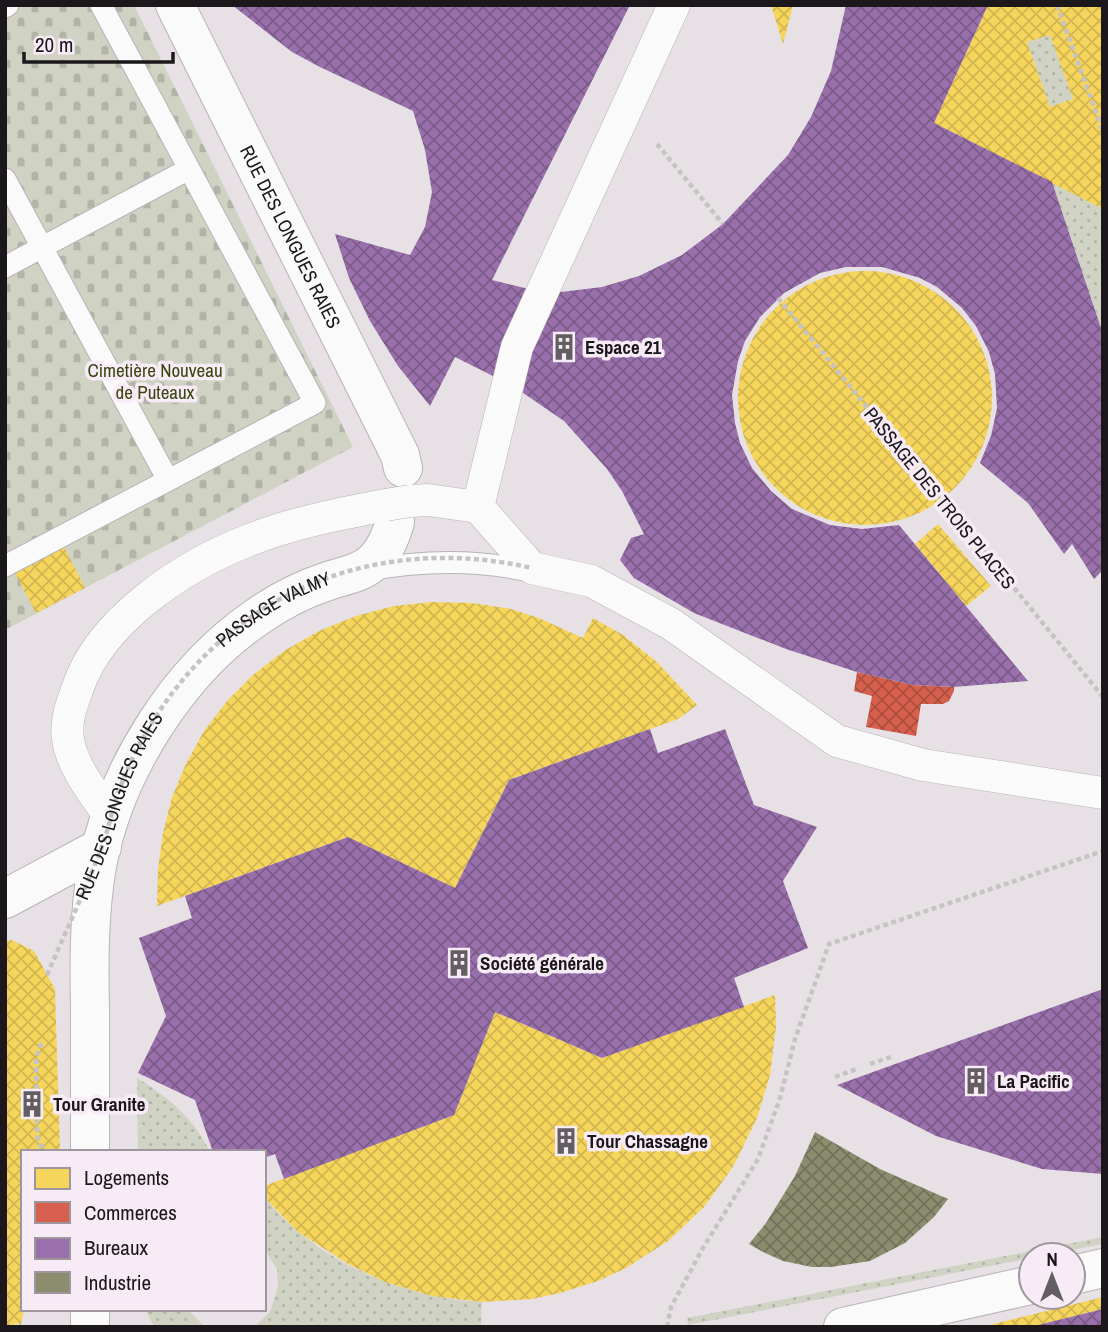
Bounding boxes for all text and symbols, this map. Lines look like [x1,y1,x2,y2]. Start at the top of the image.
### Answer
scale bar [24,21,173,65]
text: 20 m [35,30,73,59]
street label: RUE DES LONGUES RAIES [234,141,347,332]
building icon: Espace 21 [549,332,579,362]
place label: Espace 21 [585,334,662,360]
park label: Cimetière Nouveau de Puteaux [87,357,223,405]
street label: PASSAGE DES TROIS PLACES [858,402,1022,594]
street label: PASSAGE VALMY [210,565,334,652]
street label: RUE DES LONGUES RAIES [69,707,169,904]
building icon: Société générale [444,948,474,978]
place label: Société générale [480,950,604,976]
building icon: La Pacific [961,1066,991,1096]
place label: La Pacific [997,1068,1070,1094]
building icon: Tour Granite [17,1089,47,1119]
place label: Tour Granite [53,1091,146,1117]
building icon: Tour Chassagne [551,1126,581,1156]
place label: Tour Chassagne [587,1128,708,1154]
legend [21,1150,266,1311]
text: Logements [84,1163,169,1192]
text: Commerces [84,1198,177,1227]
text: Bureaux [84,1233,149,1262]
north arrow [1017,1241,1087,1311]
text: N [1046,1246,1058,1272]
text: Industrie [84,1268,151,1297]

